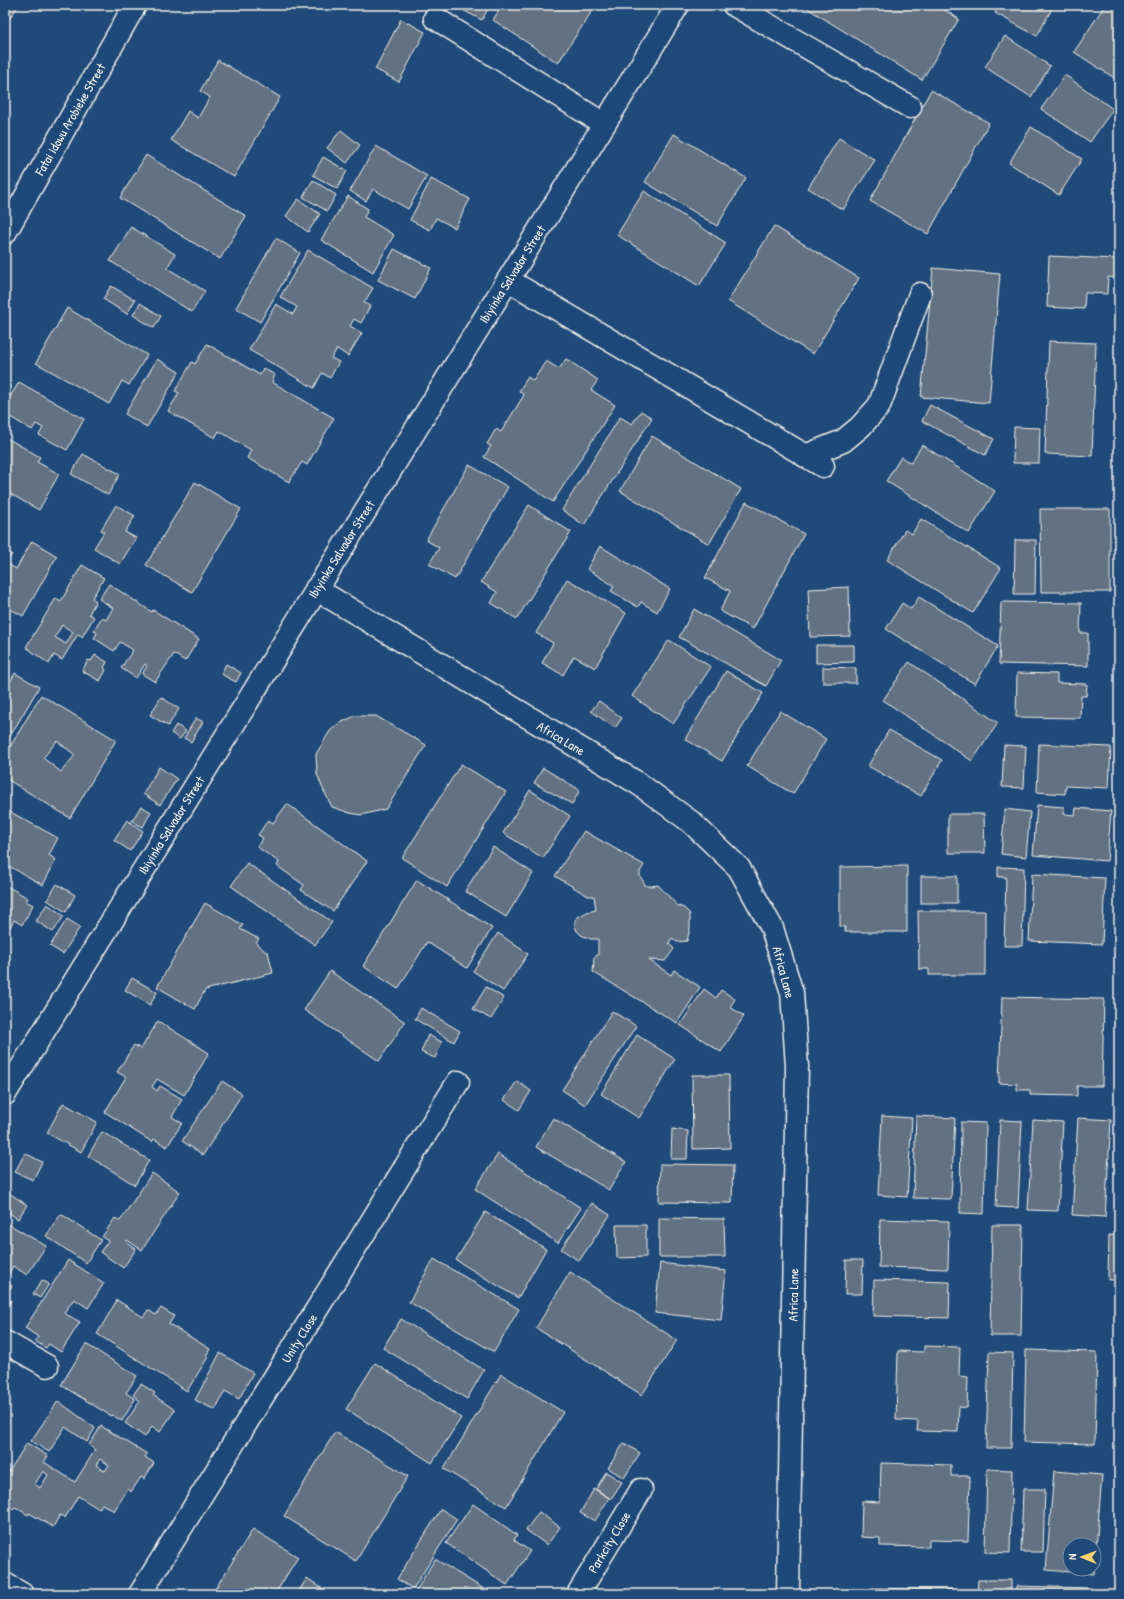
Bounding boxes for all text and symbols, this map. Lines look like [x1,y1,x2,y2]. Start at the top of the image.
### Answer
street label: Fatai Idowu Arobieke Street [30,59,110,179]
street label: Ibiyinka Salvador Street [475,221,550,326]
street label: Ibiyinka Salvador Street [304,496,379,601]
street label: Africa Lane [534,717,588,759]
street label: Ibiyinka Salvador Street [134,772,209,877]
street label: Africa Lane [768,944,800,1000]
street label: Africa Lane [784,1268,802,1322]
street label: Unity Close [277,1310,321,1366]
street label: Parkcity Close [584,1508,634,1576]
north arrow [1062,1537,1102,1577]
text: N [1065,1554,1079,1560]

